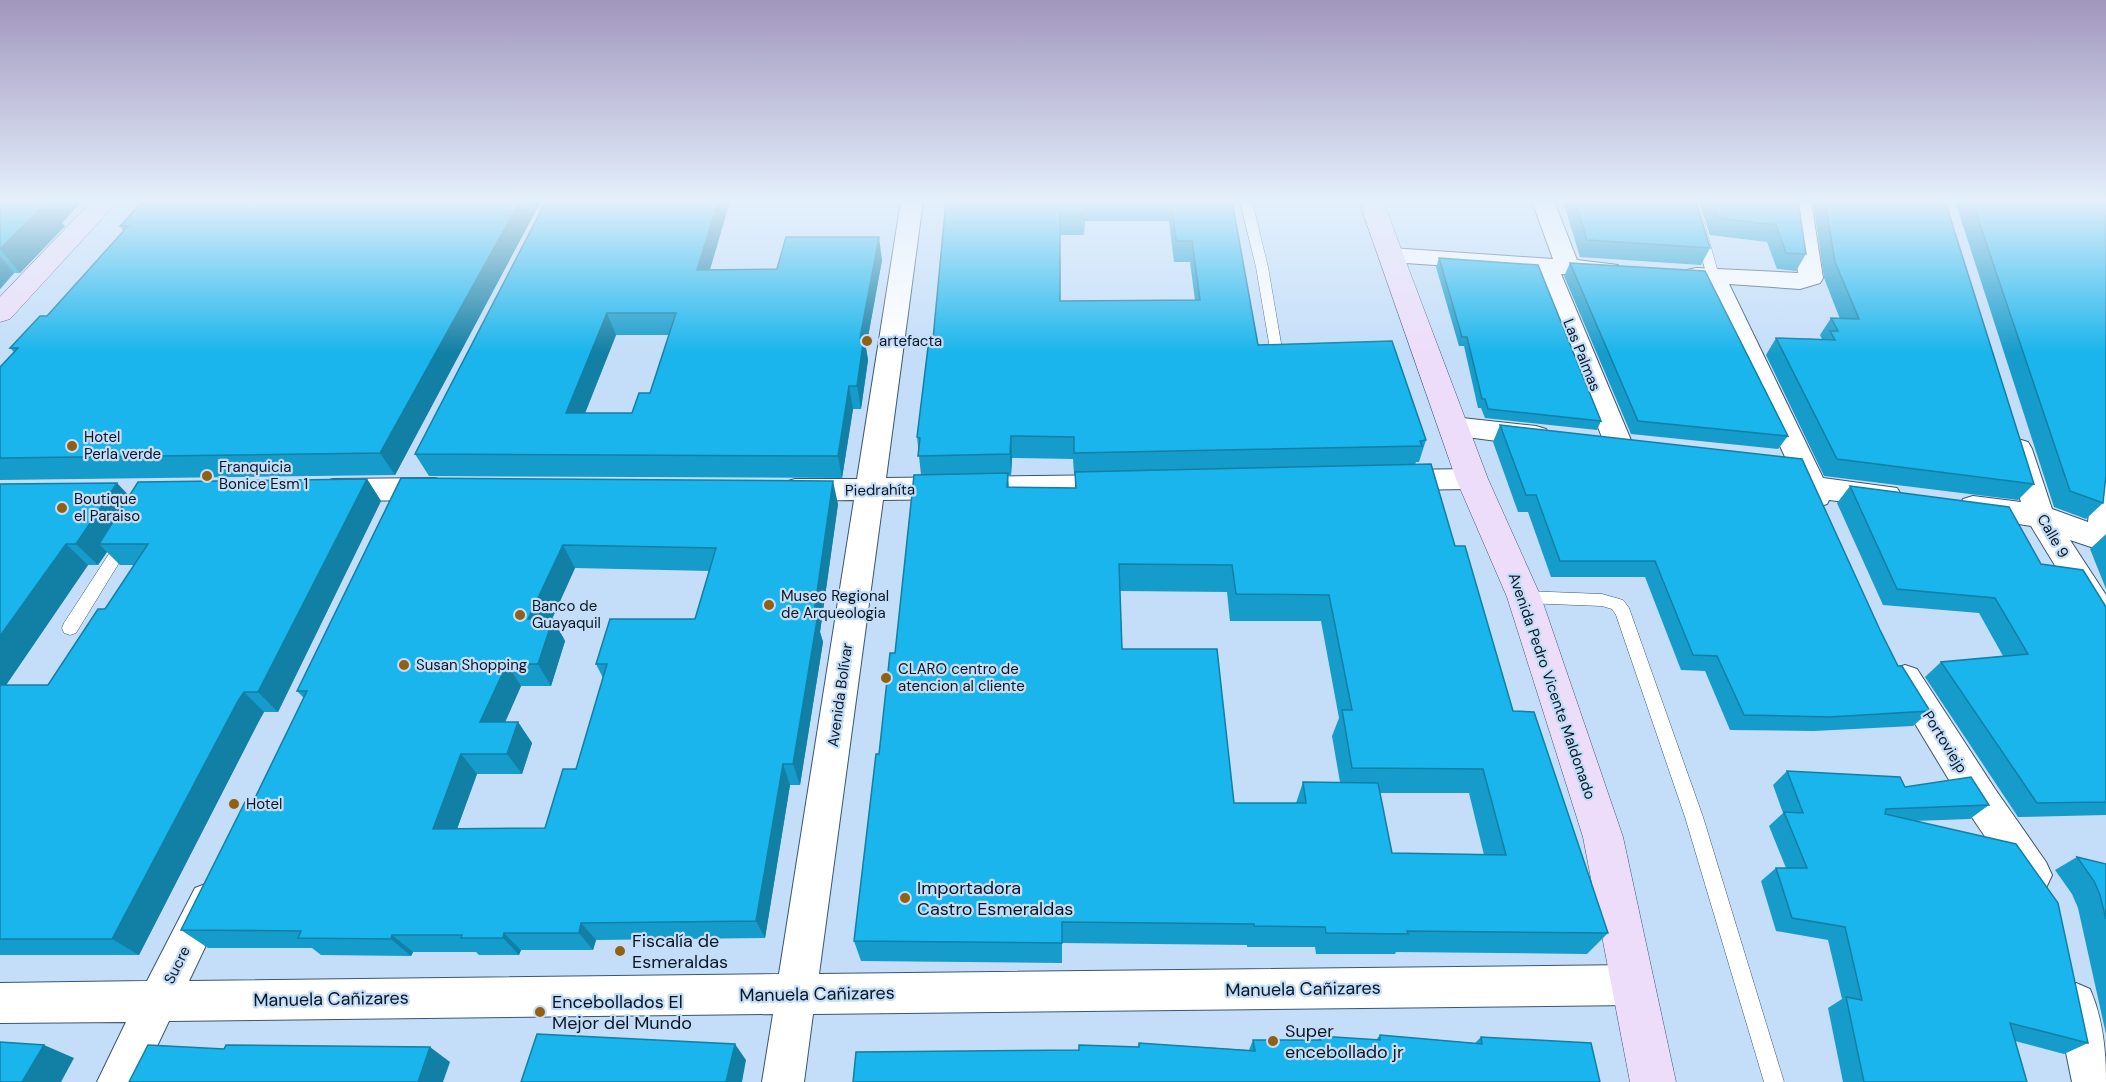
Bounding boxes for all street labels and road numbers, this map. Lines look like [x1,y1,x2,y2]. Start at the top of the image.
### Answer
street label: Las Palmas [1558,316,1606,394]
street label: Piedrahíta [845,479,915,501]
street label: Calle 9 [2032,510,2074,562]
street label: Avenida Pedro Vicente Maldonado [1504,570,1600,802]
street label: Avenida Bolívar [823,641,857,748]
street label: Portoviejp [1918,707,1972,777]
street label: Sucre [159,943,195,987]
street label: Manuela Cañizares [1225,976,1381,1002]
street label: Manuela Cañizares [739,981,895,1007]
street label: Manuela Cañizares [253,986,409,1012]

